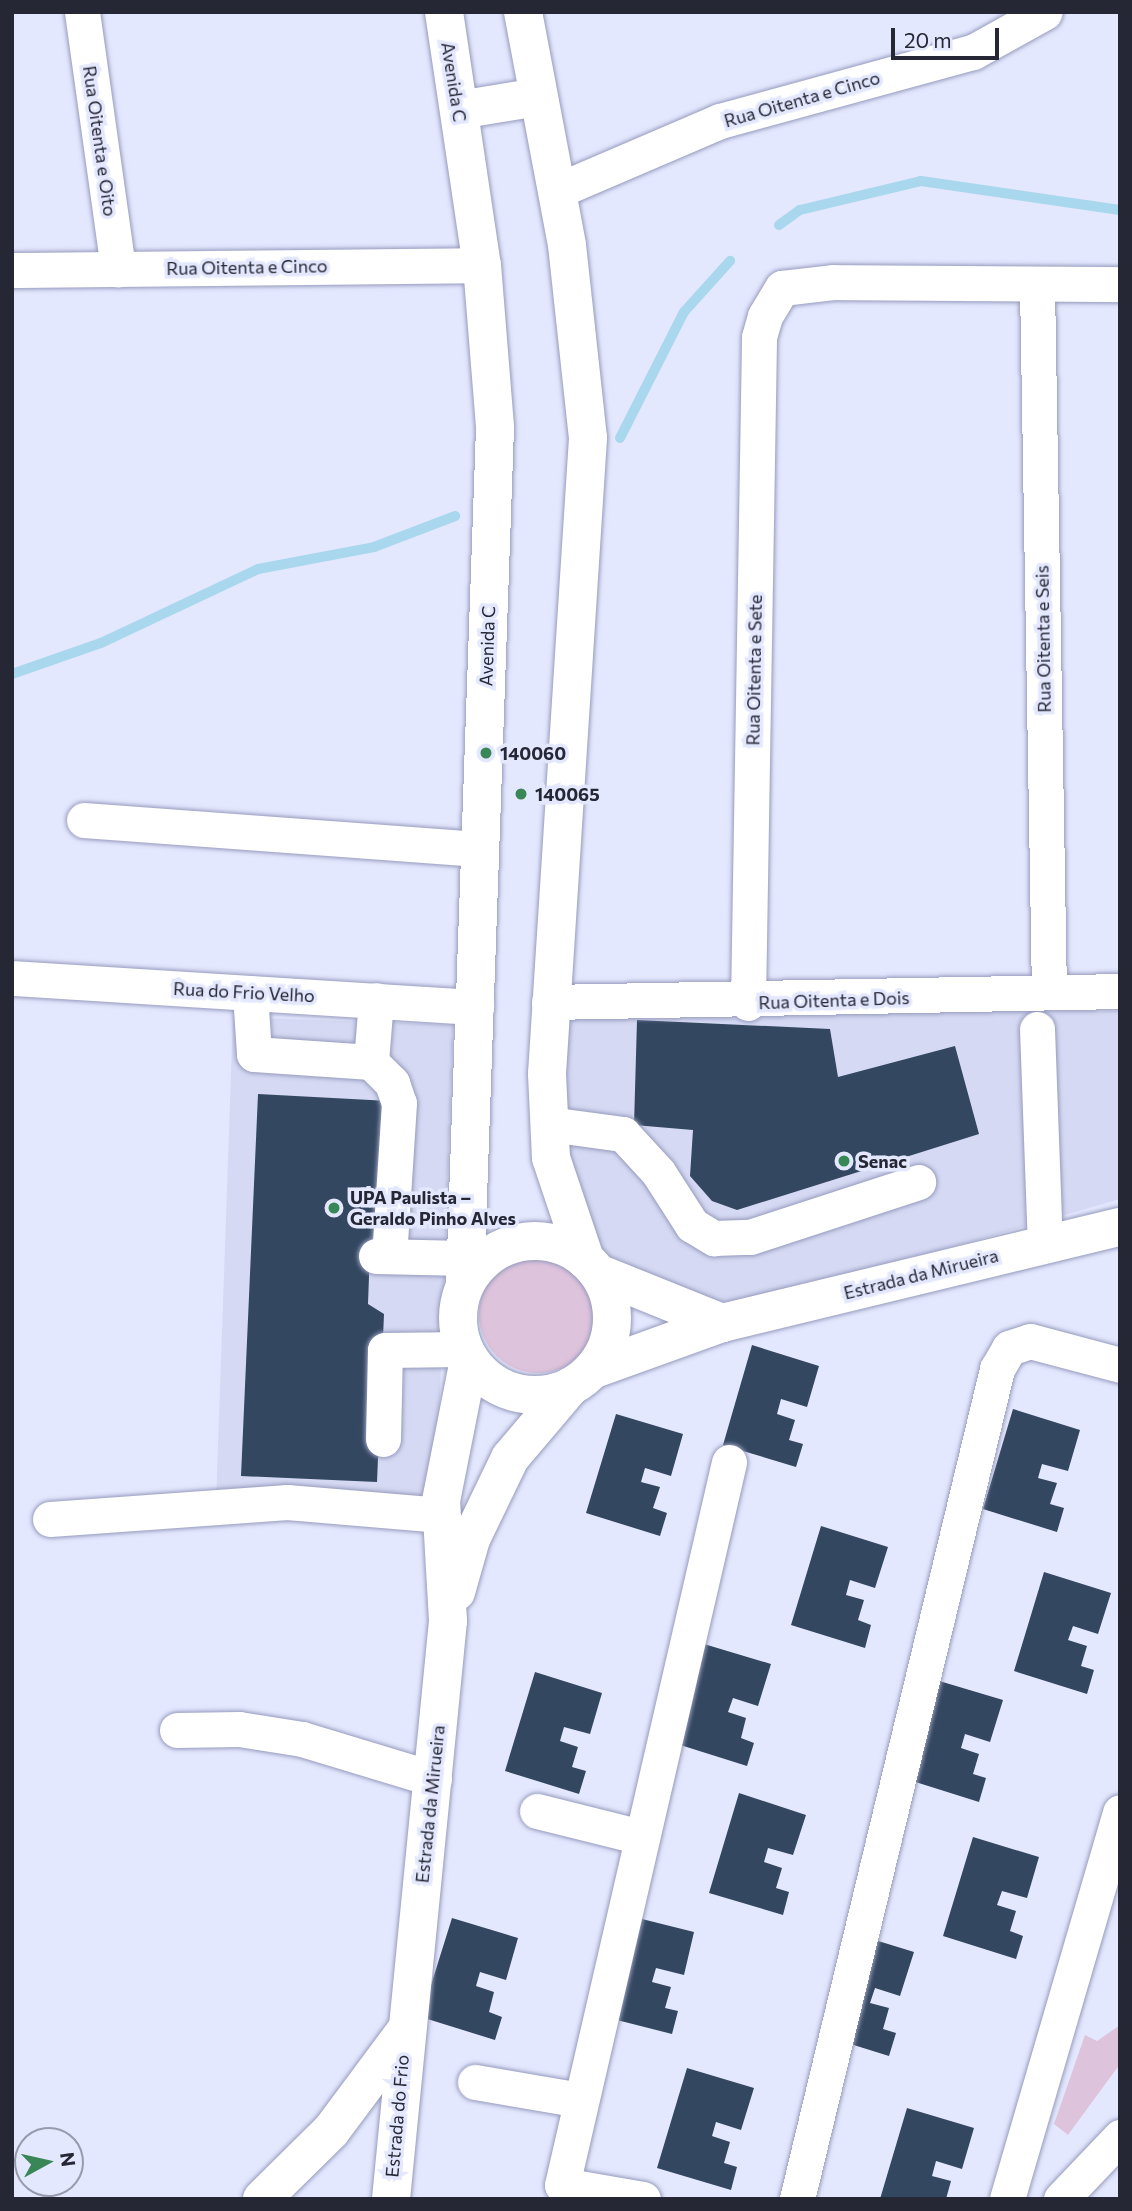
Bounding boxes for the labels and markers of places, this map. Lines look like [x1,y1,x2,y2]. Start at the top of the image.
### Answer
place label: 140060 [500,742,566,764]
marker: 140060 [478,745,494,761]
place label: 140065 [535,783,600,805]
marker: 140065 [513,786,529,802]
place label: Senac [858,1150,907,1172]
marker: Senac [836,1153,852,1169]
place label: UPA Paulista – Geraldo Pinho Alves [350,1187,516,1230]
marker: UPA Paulista – Geraldo Pinho Alves [324,1198,344,1218]

